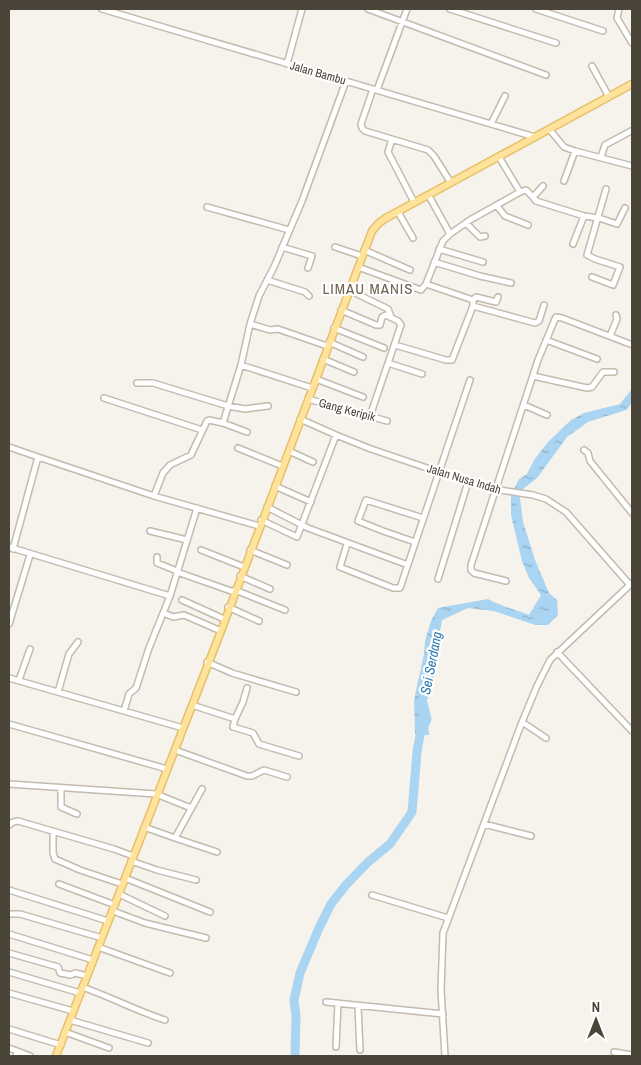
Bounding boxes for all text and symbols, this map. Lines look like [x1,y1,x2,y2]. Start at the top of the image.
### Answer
street label: Jalan Bambu [288,57,348,89]
district label: LIMAU MANIS [323,278,413,299]
street label: Gang Keripik [317,395,377,425]
street label: Jalan Nusa Indah [425,460,503,498]
water label: Sei Serdang [416,629,446,696]
north arrow [571,995,621,1045]
text: N [592,998,600,1016]

